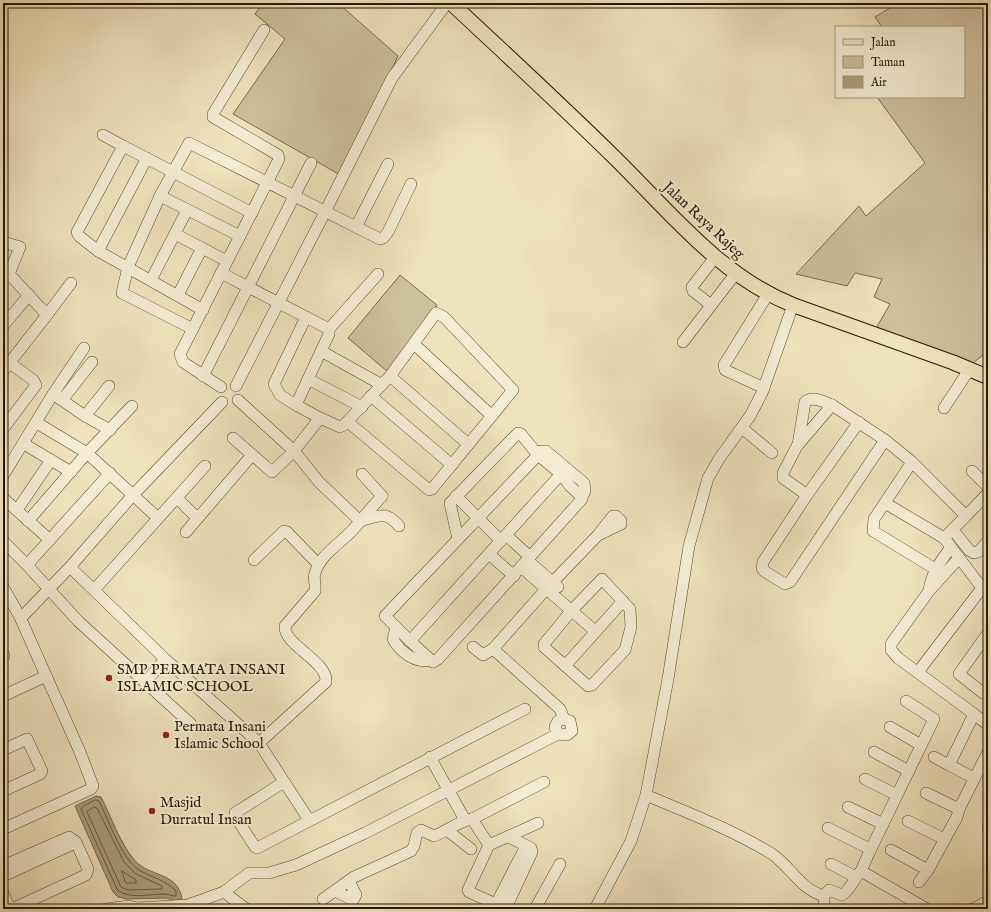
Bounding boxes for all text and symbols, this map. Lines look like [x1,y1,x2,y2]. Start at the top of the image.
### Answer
legend [835,26,965,98]
text: Jalan [869,35,896,51]
text: Taman [871,55,905,70]
text: Air [870,75,887,90]
street label: Jalan Raya Rajeg [657,176,749,264]
place label: SMP PERMATA INSANI ISLAMIC SCHOOL [117,660,286,696]
marker: SMP PERMATA INSANI ISLAMIC SCHOOL [104,673,114,683]
place label: Permata Insani Islamic School [174,717,266,753]
marker: Permata Insani Islamic School [161,730,171,740]
place label: Masjid Durratul Insan [160,793,252,829]
marker: Masjid Durratul Insan [147,806,157,816]

